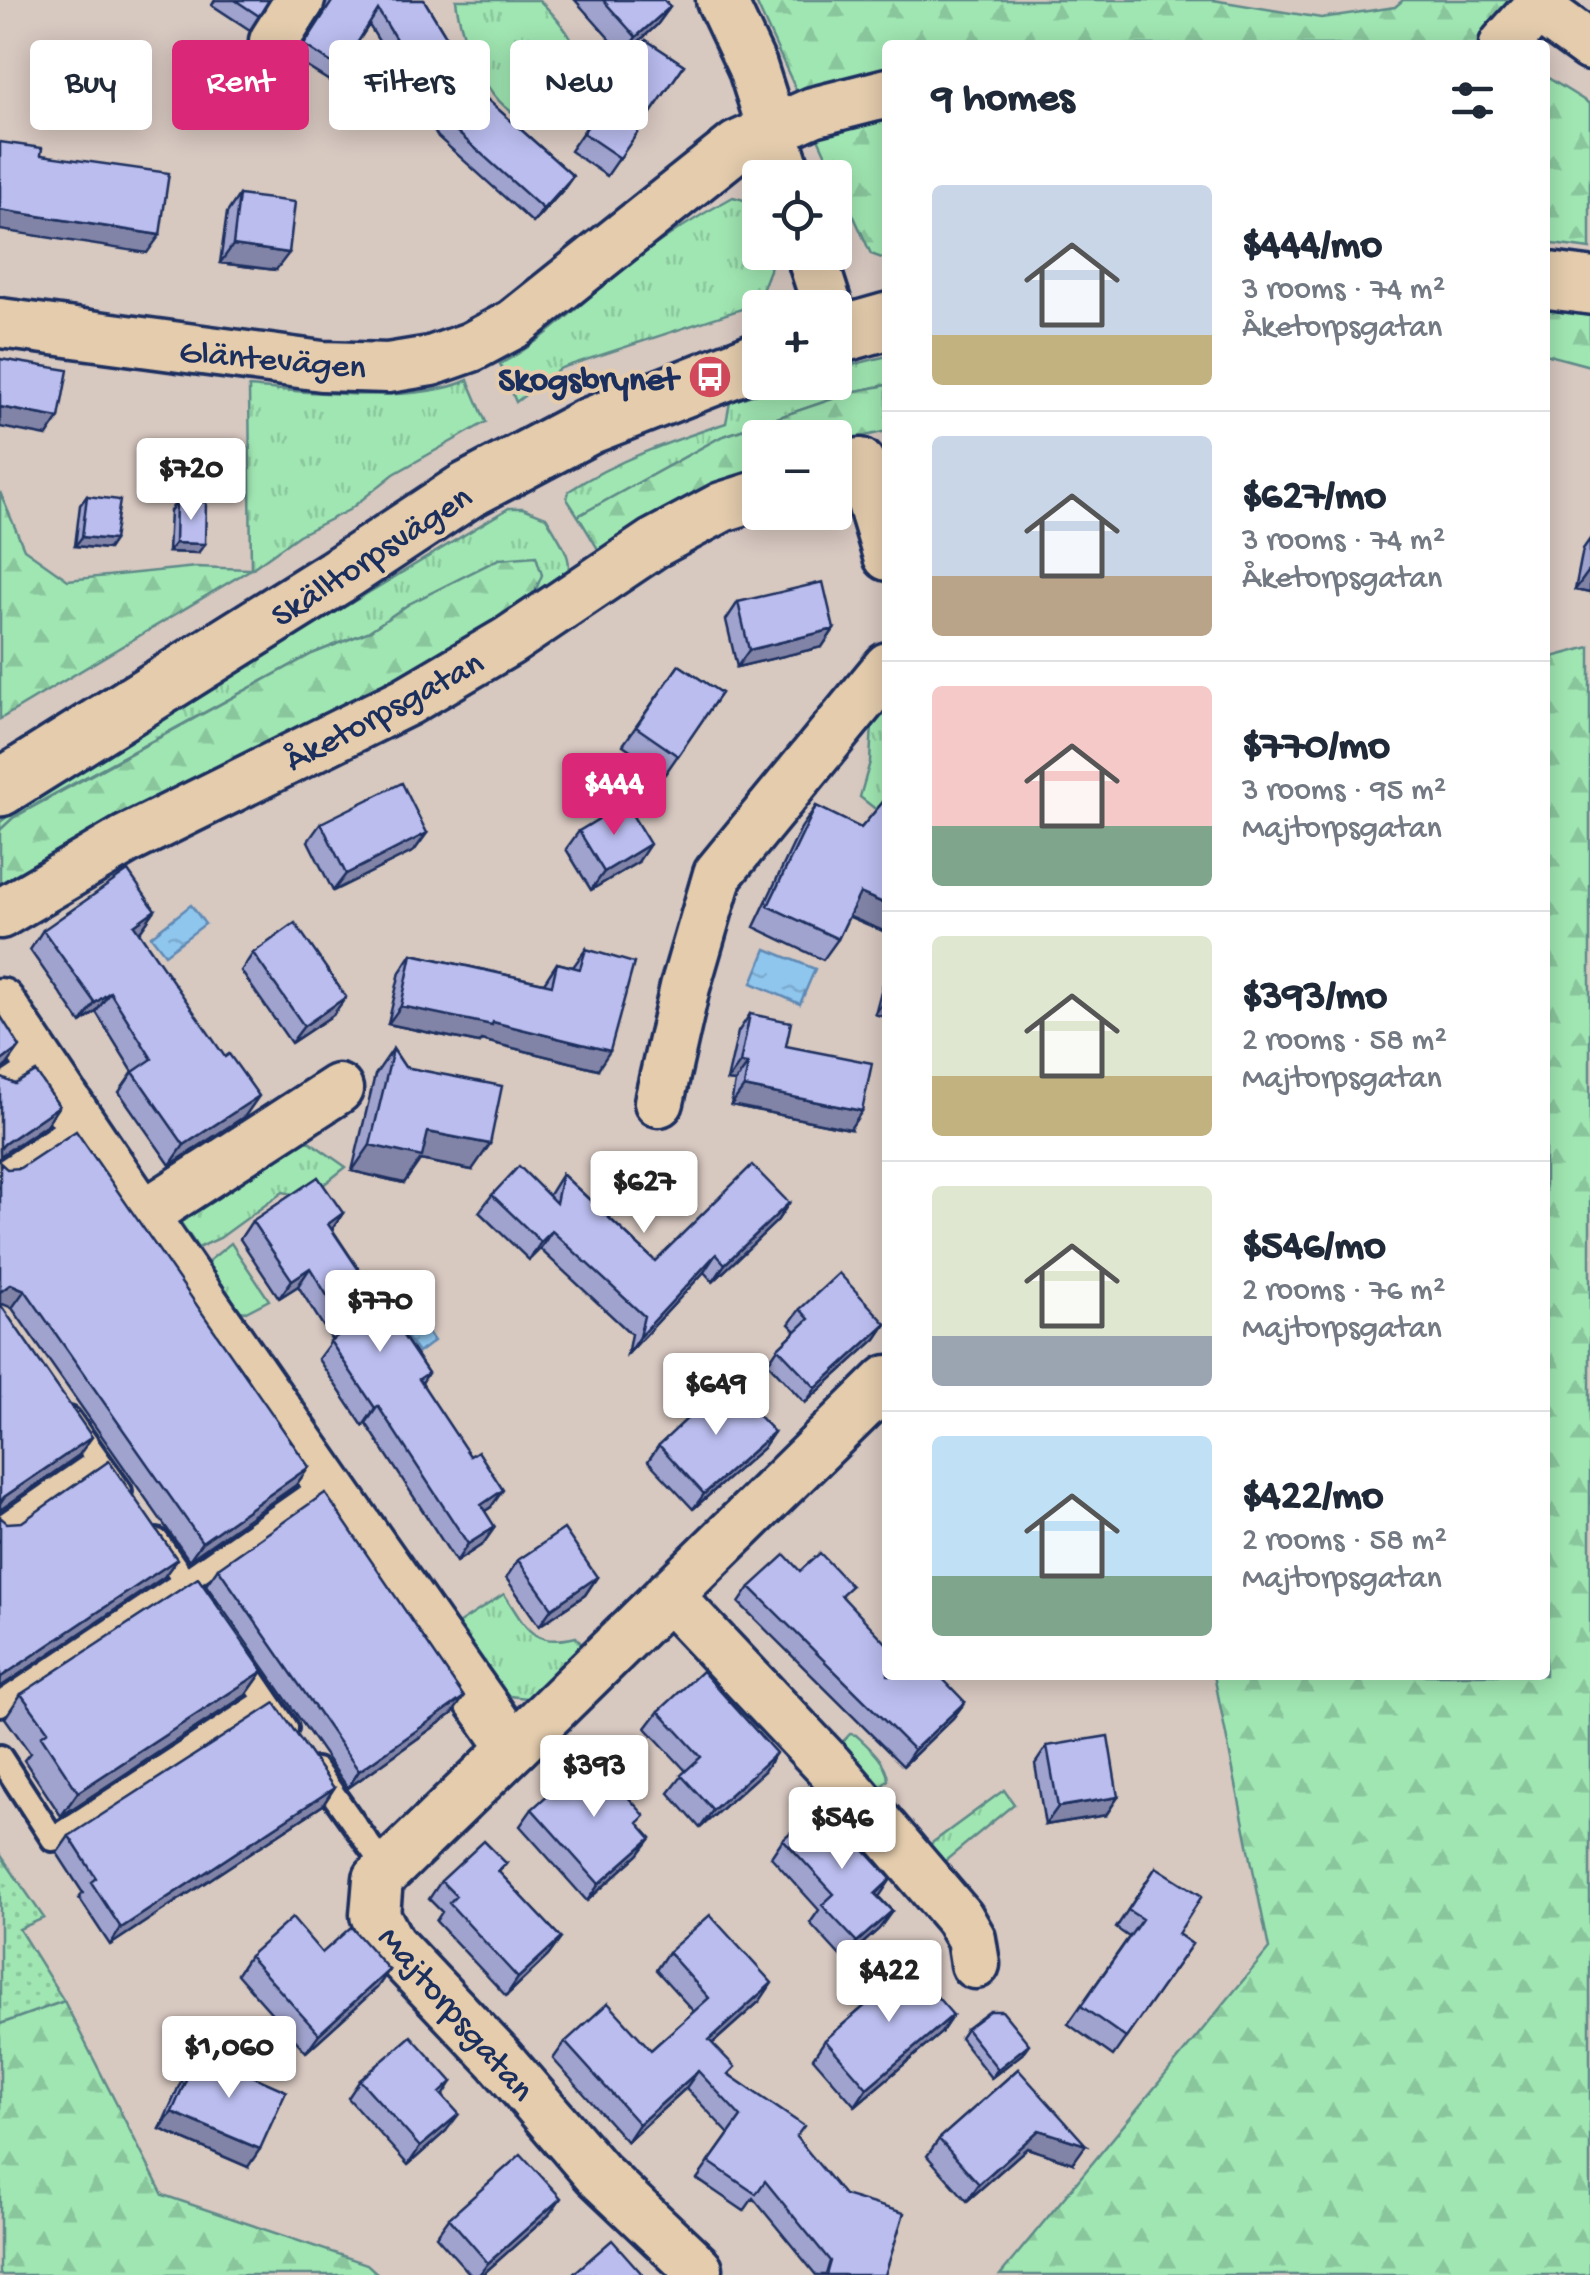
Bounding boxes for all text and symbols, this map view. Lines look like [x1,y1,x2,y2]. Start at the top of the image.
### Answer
chip: Buy [30,40,152,130]
chip: Rent [172,40,309,130]
chip: Filters [329,40,490,130]
chip: New [510,40,648,130]
icon: filters [1445,73,1500,128]
text: 9 homes [932,76,1074,125]
map controls [742,160,852,530]
button: locate [742,160,852,270]
text: $444/mo [1242,223,1382,272]
icon: home [1012,225,1132,345]
text: 3 rooms · 74 m² [1242,272,1445,310]
button: + [742,290,852,400]
text: Åketorpsgatan [1242,310,1442,348]
street label: Gläntevägen [177,334,368,391]
bus stop icon: Skogsbrynet [687,354,733,400]
place label: Skogsbrynet [498,362,682,403]
button: − [742,420,852,530]
pin: $720 [132,438,250,523]
text: $720 [159,451,223,489]
text: $627/mo [1242,474,1386,523]
icon: home [1012,476,1132,596]
street label: Skälltorpsvägen [265,478,481,639]
text: 3 rooms · 74 m² [1242,523,1445,561]
text: Åketorpsgatan [1242,561,1442,599]
street label: Åketorpsgatan [279,644,492,783]
text: $770/mo [1242,724,1390,773]
icon: home [1012,726,1132,846]
pin: $444 [555,753,673,838]
text: $444 [584,766,644,804]
text: 3 rooms · 95 m² [1242,773,1446,811]
text: Majtorpsgatan [1242,811,1442,849]
text: $393/mo [1242,974,1387,1023]
icon: home [1012,976,1132,1096]
text: 2 rooms · 58 m² [1242,1023,1447,1061]
text: Majtorpsgatan [1242,1061,1442,1099]
pin: $627 [585,1151,703,1236]
text: $627 [613,1164,675,1202]
text: $546/mo [1242,1224,1386,1273]
icon: home [1012,1226,1132,1346]
pin: $770 [321,1270,439,1355]
text: 2 rooms · 76 m² [1242,1273,1445,1311]
text: $770 [347,1283,413,1321]
text: Majtorpsgatan [1242,1311,1442,1349]
pin: $649 [657,1353,775,1438]
text: $649 [685,1366,747,1404]
text: $422/mo [1242,1474,1384,1523]
icon: home [1012,1476,1132,1596]
text: 2 rooms · 58 m² [1242,1523,1447,1561]
text: Majtorpsgatan [1242,1561,1442,1599]
pin: $393 [535,1735,653,1820]
text: $393 [562,1748,626,1786]
pin: $546 [783,1787,901,1872]
text: $546 [811,1800,873,1838]
street label: Majtorpsgatan [367,1920,541,2112]
pin: $422 [830,1940,948,2025]
text: $422 [859,1953,919,1991]
pin: $1,060 [148,2016,310,2101]
text: $1,060 [184,2029,274,2067]

